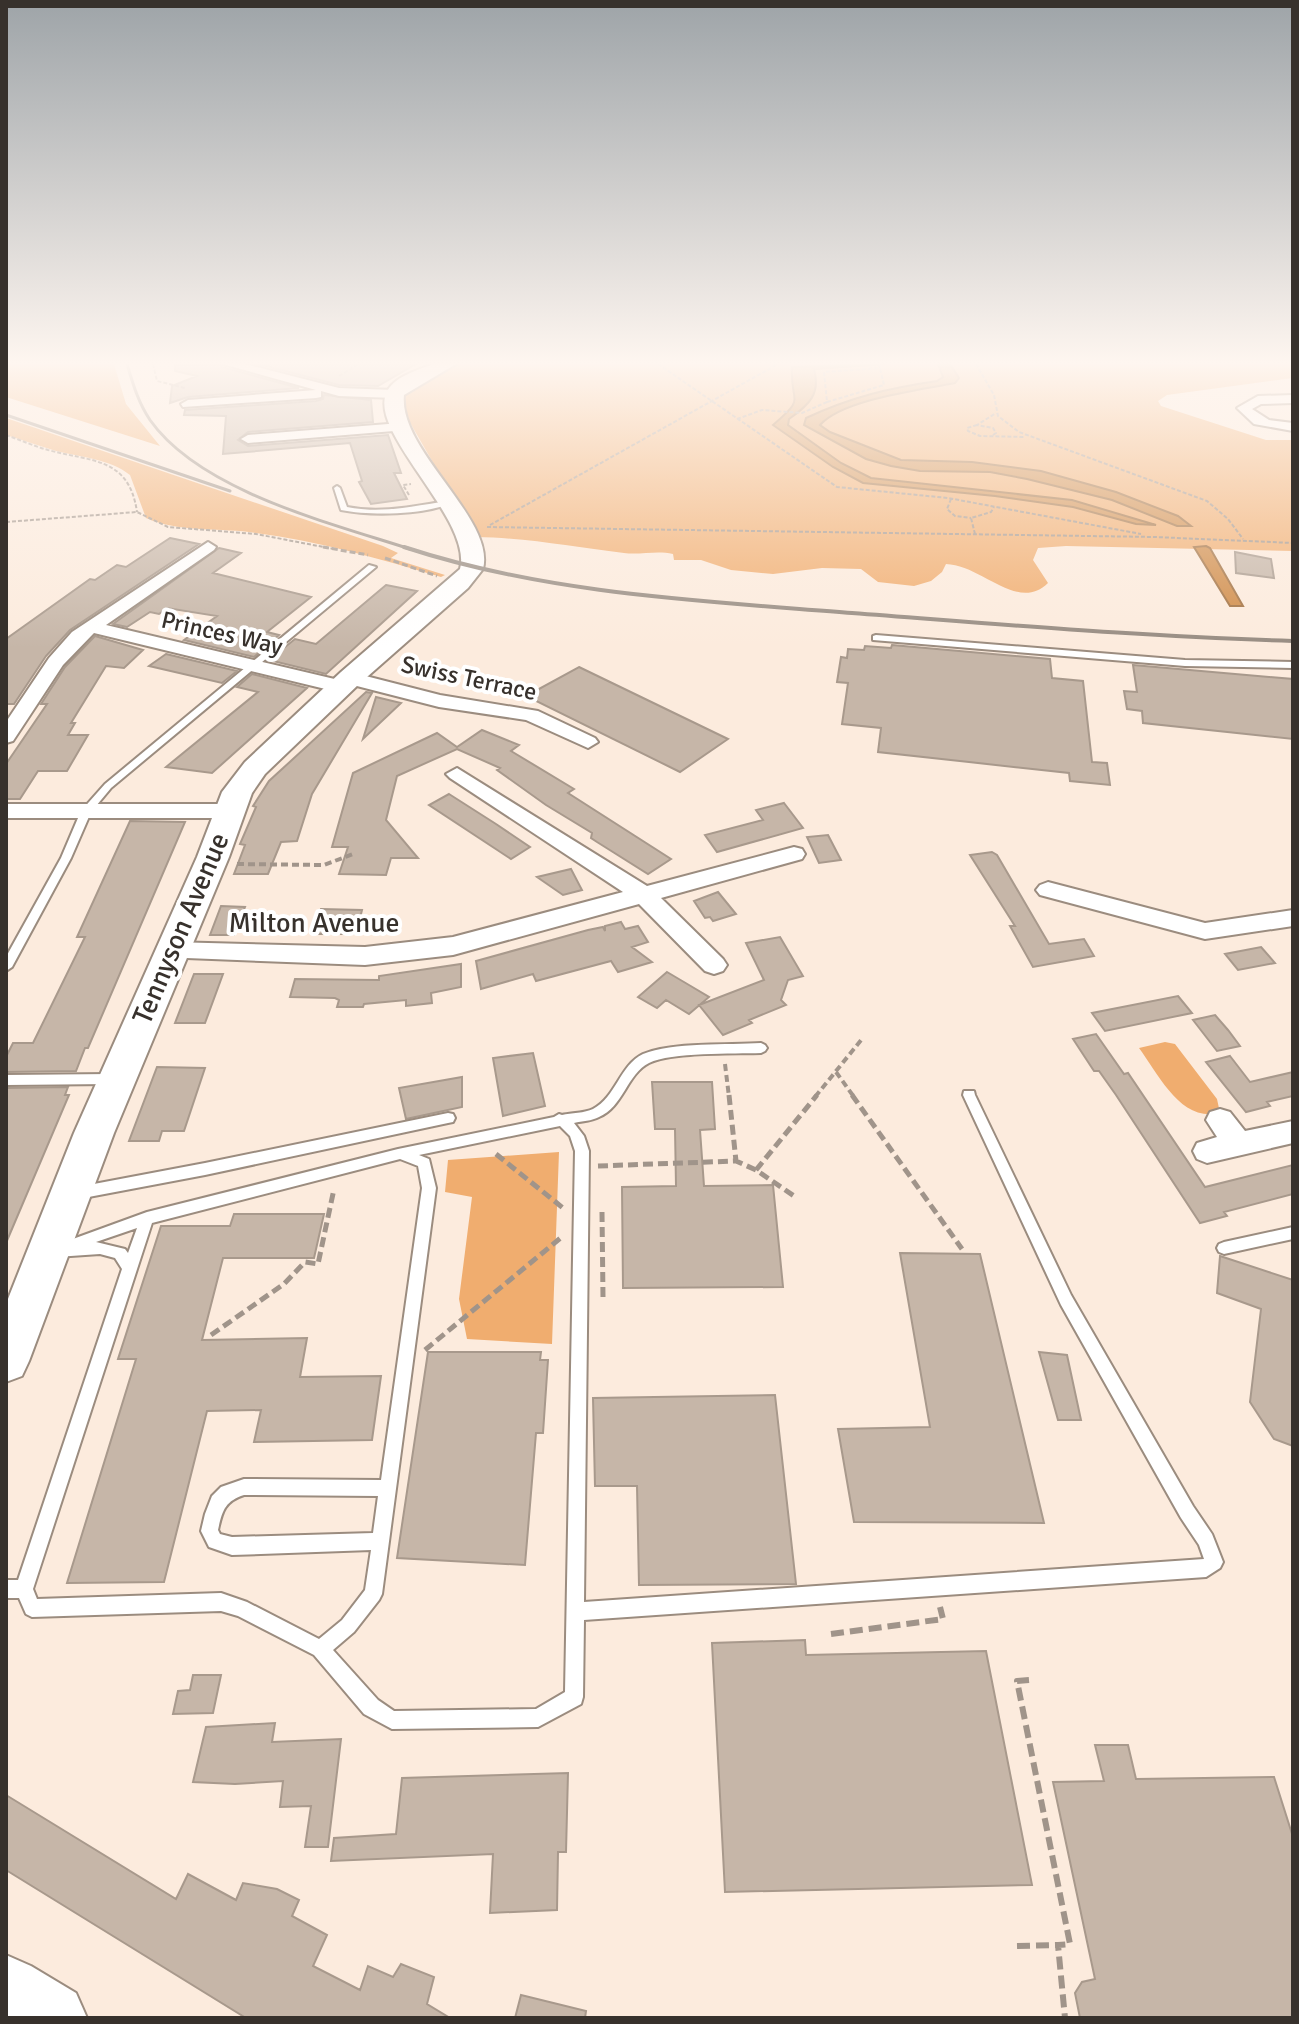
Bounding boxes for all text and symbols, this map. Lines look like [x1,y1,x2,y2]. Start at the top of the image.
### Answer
street label: Princes Way [158,604,286,662]
street label: Swiss Terrace [398,649,540,707]
street label: Tennyson Avenue [125,828,237,1029]
street label: Milton Avenue [228,906,400,940]

